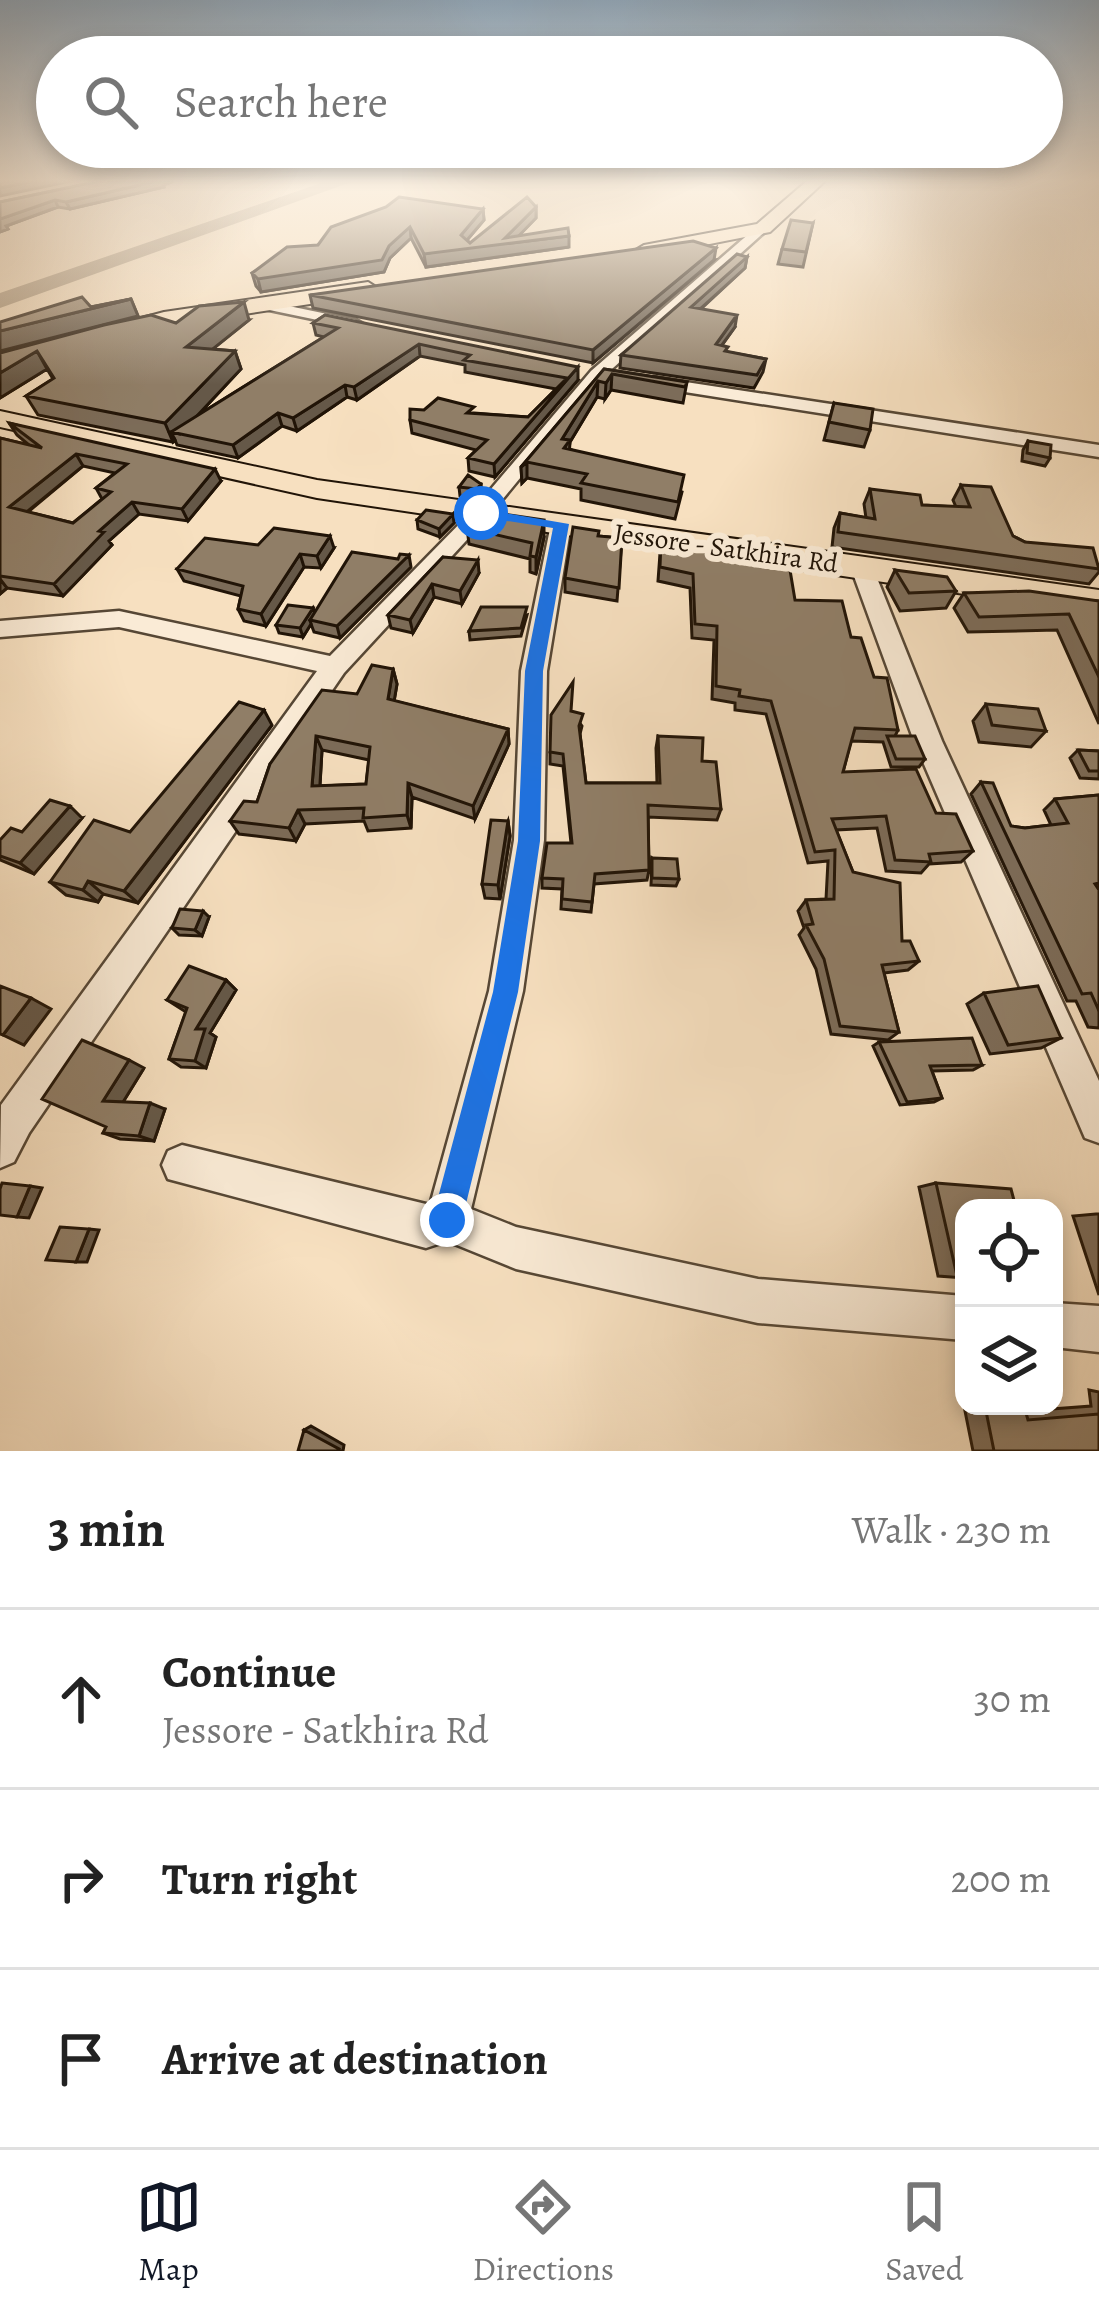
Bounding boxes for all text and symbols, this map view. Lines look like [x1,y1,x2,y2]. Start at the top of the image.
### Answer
search box [36,36,1063,168]
icon: search [78,69,144,135]
text: Search here [174,71,388,133]
route start [454,486,508,540]
street label: Jessore - Satkhira Rd [612,514,841,582]
route end [420,1193,474,1247]
map controls [955,1199,1063,1415]
button: locate [955,1199,1063,1307]
button: layers [955,1307,1063,1415]
text: 3 min [48,1494,165,1564]
text: Walk · 230 m [852,1503,1051,1556]
text: Continue [162,1641,336,1703]
icon: ahead [48,1666,114,1732]
text: 30 m [974,1672,1051,1725]
text: Jessore - Satkhira Rd [162,1703,488,1756]
icon: right [48,1846,114,1912]
text: Turn right [162,1848,357,1910]
text: 200 m [951,1852,1051,1905]
icon: arrive [48,2026,114,2092]
text: Arrive at destination [162,2028,548,2090]
tab: Map [136,2174,202,2291]
tab: Directions [473,2174,614,2291]
tab: Saved [885,2174,963,2291]

